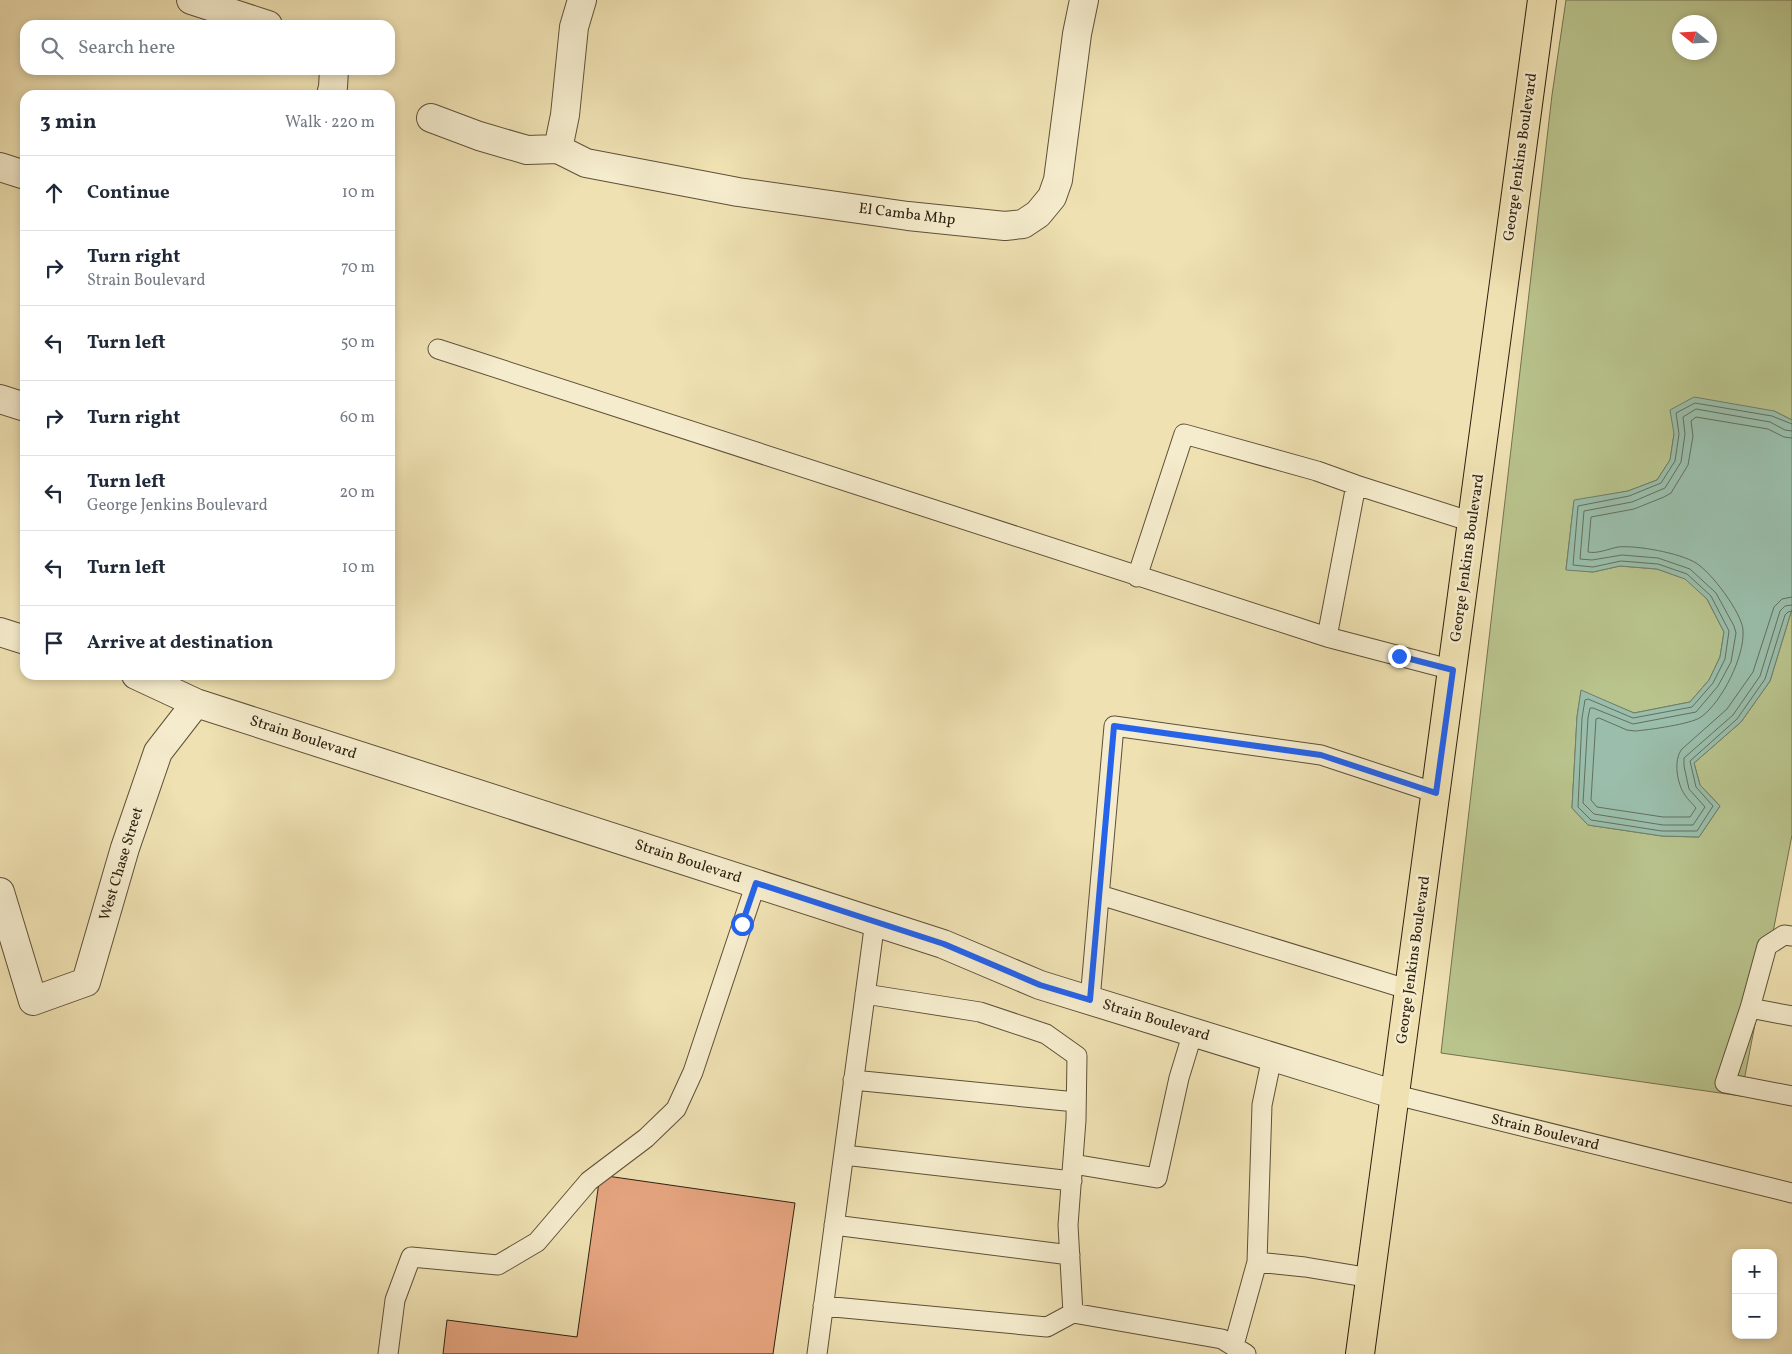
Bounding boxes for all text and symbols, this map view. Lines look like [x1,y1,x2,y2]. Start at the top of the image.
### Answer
north arrow [1672,15,1717,60]
search box [20,20,395,75]
icon: search [38,34,66,62]
text: Search here [78,35,175,61]
street label: George Jenkins Boulevard [1499,72,1543,242]
text: 3 min [40,108,96,137]
text: Walk · 220 m [285,112,375,134]
icon: ahead [40,179,68,207]
text: Continue [87,180,170,206]
text: 10 m [342,182,375,204]
street label: El Camba Mhp [857,199,957,231]
text: Turn right [87,244,180,270]
icon: right [40,254,68,282]
text: 70 m [341,257,375,279]
text: Strain Boulevard [87,270,206,292]
icon: left [40,329,68,357]
text: Turn left [87,330,166,356]
text: 50 m [341,332,375,354]
icon: right [40,404,68,432]
text: Turn right [87,405,180,431]
text: 60 m [340,407,375,429]
text: Turn left [87,469,166,495]
street label: George Jenkins Boulevard [1446,473,1490,643]
icon: left [40,479,68,507]
text: 20 m [340,482,375,504]
text: George Jenkins Boulevard [87,495,268,517]
icon: left [40,554,68,582]
text: Turn left [87,555,166,581]
text: 10 m [342,557,375,579]
icon: arrive [40,629,68,657]
text: Arrive at destination [87,630,273,656]
route end [1388,645,1411,668]
street label: Strain Boulevard [247,711,359,765]
street label: West Chase Street [95,805,149,923]
street label: Strain Boulevard [632,835,744,889]
street label: George Jenkins Boulevard [1392,875,1436,1045]
route start [731,913,754,936]
street label: Strain Boulevard [1100,995,1212,1047]
street label: Strain Boulevard [1489,1109,1601,1157]
map controls [1732,1249,1777,1339]
button: + [1732,1249,1777,1294]
button: − [1732,1294,1777,1339]

